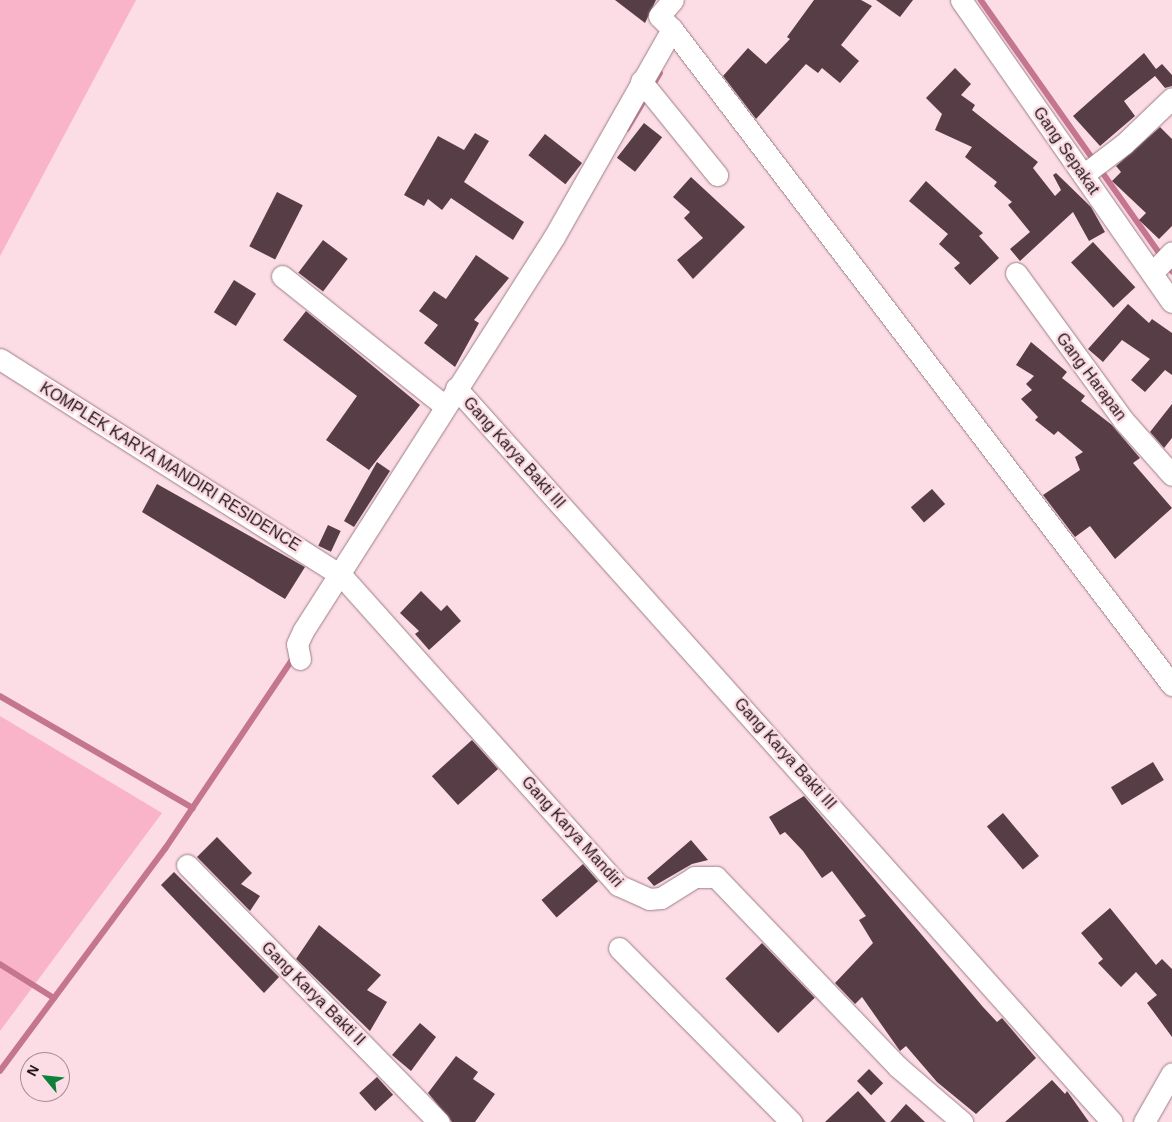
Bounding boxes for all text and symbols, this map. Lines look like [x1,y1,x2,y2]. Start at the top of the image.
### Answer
street label: Gang Sepakat [1029,104,1103,198]
street label: Gang Harapan [1052,329,1130,425]
street label: KOMPLEK KARYA MANDIRI RESIDENCE [36,378,304,556]
street label: Gang Karya Bakti III [459,393,569,513]
street label: Gang Karya Bakti III [730,694,840,814]
street label: Gang Karya Mandiri [517,773,627,891]
street label: Gang Karya Bakti II [257,938,369,1050]
north arrow [20,1052,70,1102]
text: N [23,1062,42,1079]

